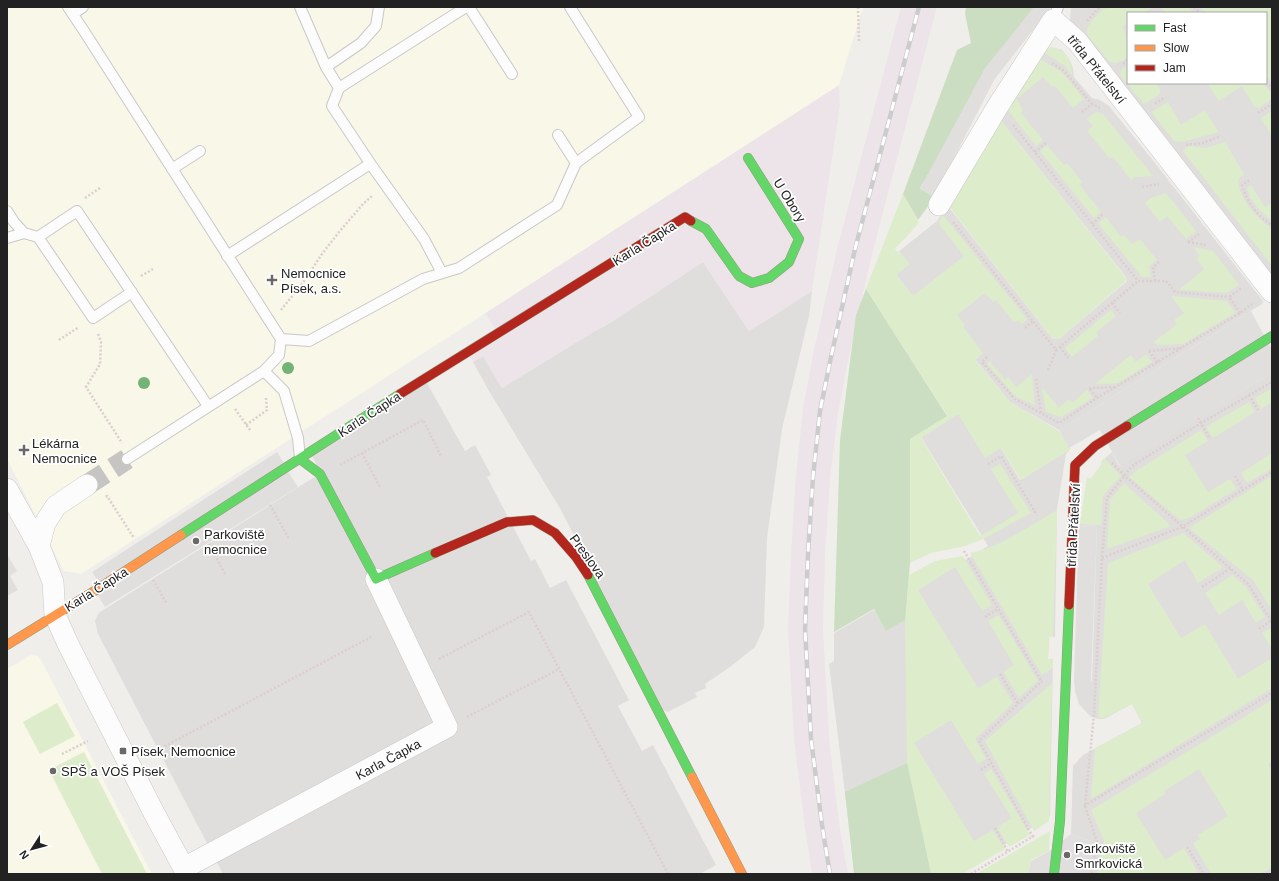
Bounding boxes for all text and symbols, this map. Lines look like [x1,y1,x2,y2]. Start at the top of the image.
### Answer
legend [1127,12,1267,84]
text: Fast [1163,21,1187,35]
street label: třída Přátelství [1064,32,1129,107]
text: Slow [1163,41,1189,55]
text: Jam [1163,61,1186,75]
street label: U Obory [770,176,809,225]
street label: Karla Čapka [610,218,679,269]
place label: Nemocnice Písek, a.s. [281,266,346,296]
marker: Nemocnice Písek, a.s. [266,274,278,286]
street label: Karla Čapka [335,388,404,440]
place label: Lékárna Nemocnice [32,436,97,466]
marker: Lékárna Nemocnice [19,445,29,455]
street label: třída Přátelství [1064,482,1083,567]
place label: Parkoviště nemocnice [204,527,267,557]
street label: Preslova [567,531,609,582]
marker: Parkoviště nemocnice [191,536,201,546]
street label: Karla Čapka [62,564,131,615]
street label: Karla Čapka [353,736,424,783]
place label: Písek, Nemocnice [131,744,236,759]
marker: Písek, Nemocnice [118,746,128,756]
place label: SPŠ a VOŠ Písek [61,764,166,779]
marker: SPŠ a VOŠ Písek [48,766,58,776]
north arrow [12,829,52,869]
place label: Parkoviště Smrkovická [1075,841,1143,871]
text: N [17,848,31,862]
marker: Parkoviště Smrkovická [1062,850,1072,860]

